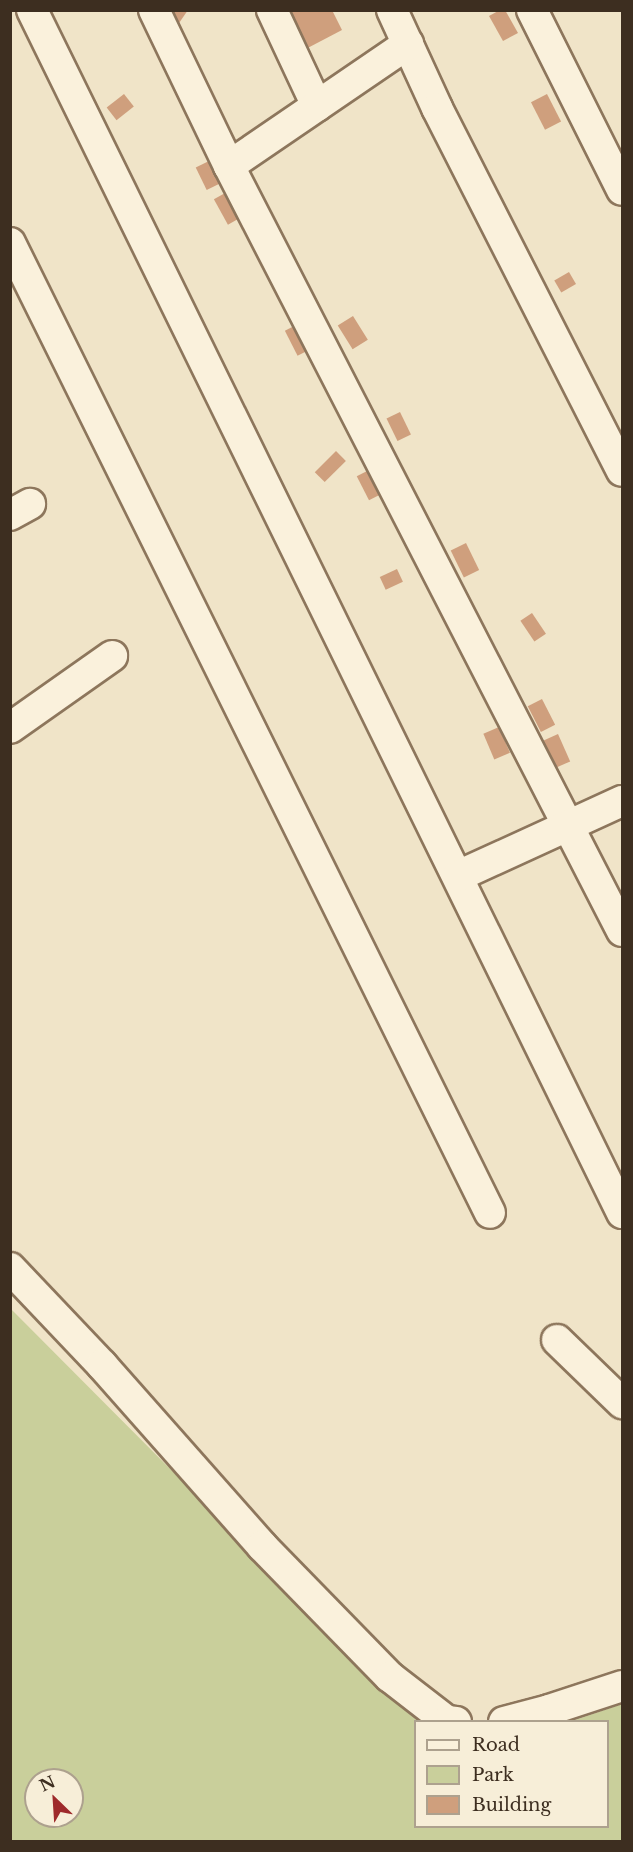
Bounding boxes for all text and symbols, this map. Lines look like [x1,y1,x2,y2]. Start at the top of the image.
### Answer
legend [414,1720,609,1828]
text: Road [472,1734,520,1756]
text: Park [472,1764,514,1786]
north arrow [24,1768,84,1828]
text: N [36,1771,58,1796]
text: Building [472,1794,551,1816]

